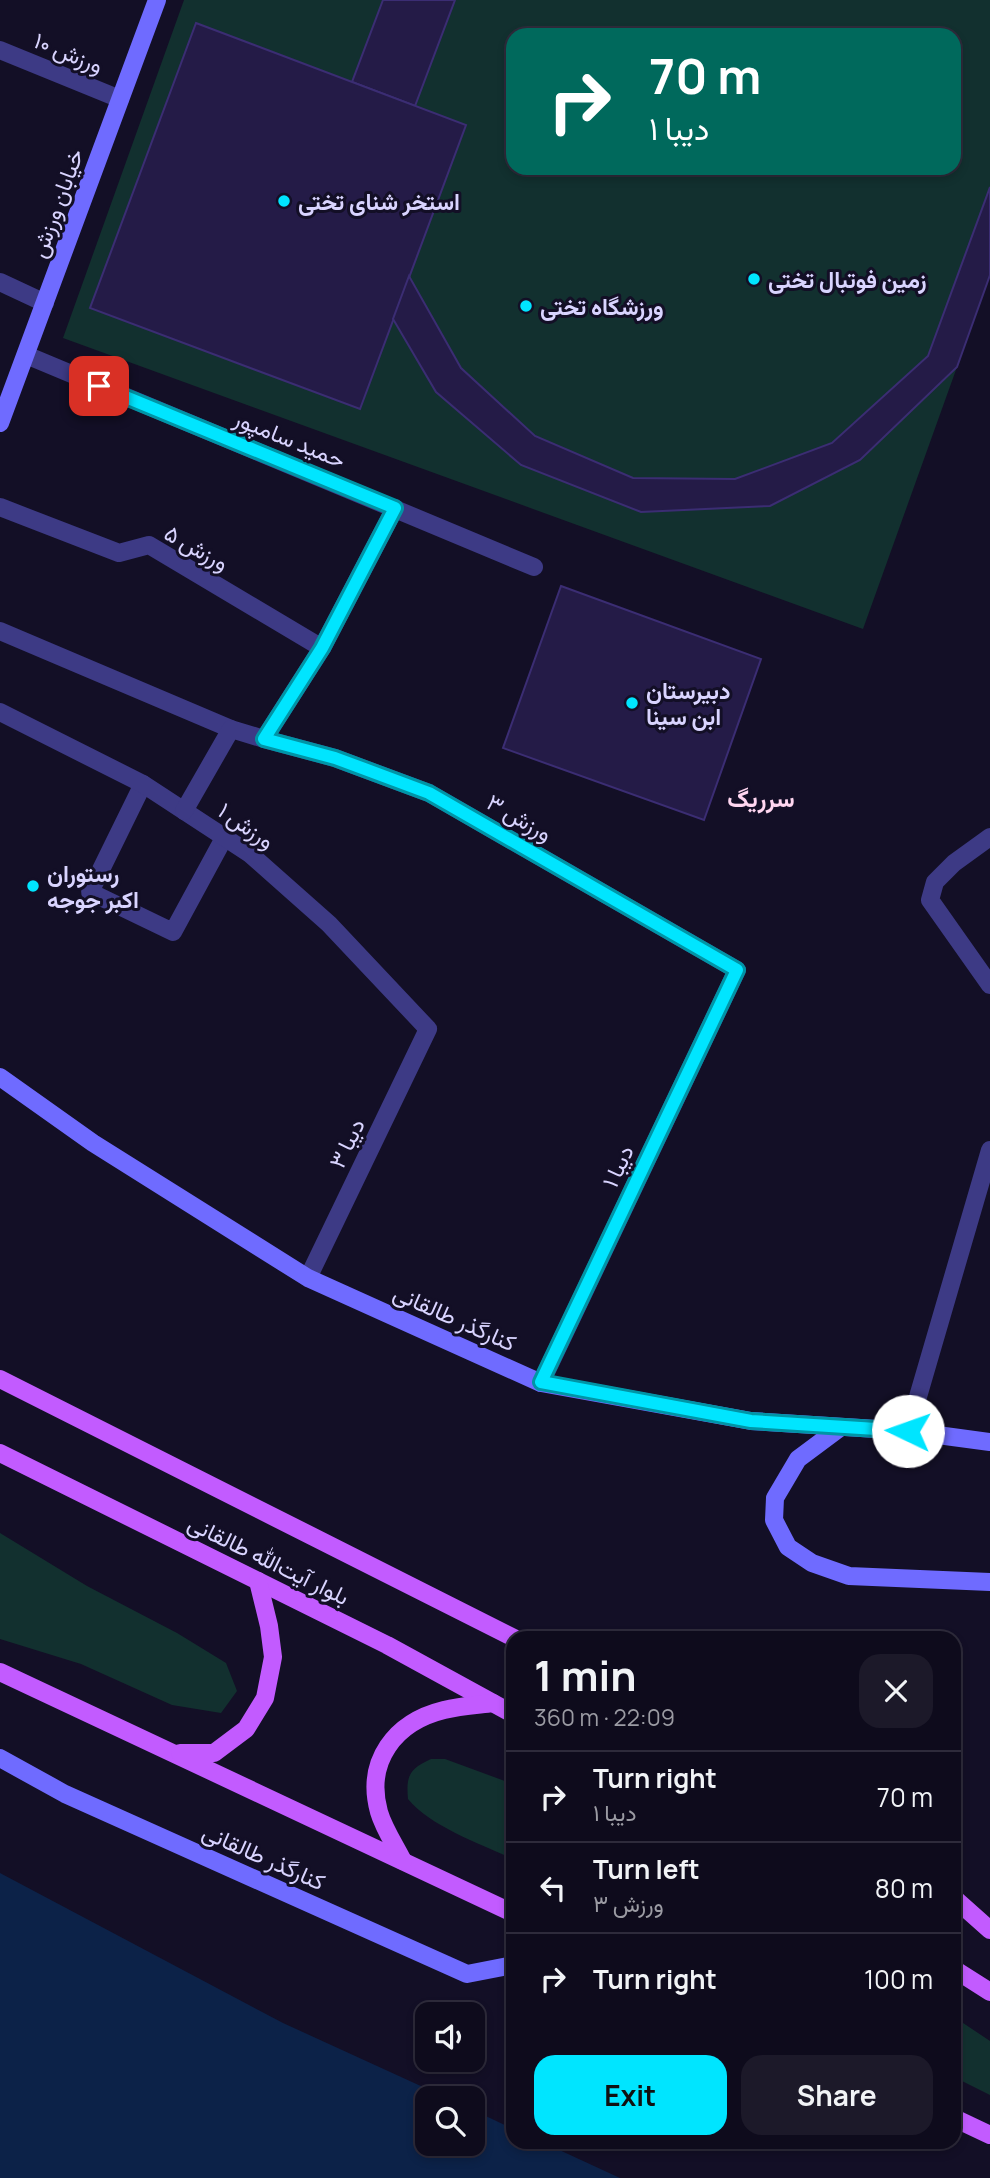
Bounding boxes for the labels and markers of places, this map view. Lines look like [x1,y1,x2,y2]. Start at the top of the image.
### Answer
place label: استخر شنای تختی [298,185,460,217]
marker: استخر شنای تختی [276,193,292,209]
place label: زمین فوتبال تختی [768,263,927,295]
marker: زمین فوتبال تختی [746,271,762,287]
place label: ورزشگاه تختی [540,290,664,322]
marker: ورزشگاه تختی [518,298,534,314]
pin [69,356,129,416]
place label: دبیرستان ابن سینا [646,674,730,732]
marker: دبیرستان ابن سینا [624,695,640,711]
place label: رستوران اکبر جوجه [47,857,139,915]
marker: رستوران اکبر جوجه [25,878,41,894]

